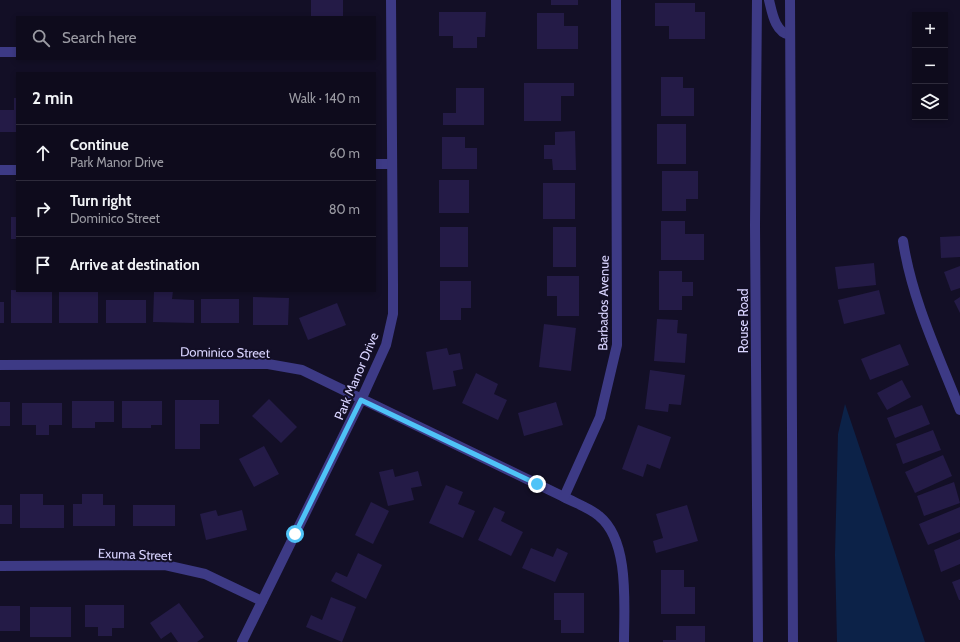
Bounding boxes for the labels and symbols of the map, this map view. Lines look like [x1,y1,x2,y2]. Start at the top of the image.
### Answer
street label: Barbados Avenue [594,255,612,351]
street label: Rouse Road [735,289,751,353]
street label: Park Manor Drive [330,329,382,422]
street label: Dominico Street [180,343,271,361]
route end [528,475,546,493]
route start [286,525,304,543]
street label: Exuma Street [98,545,173,563]

